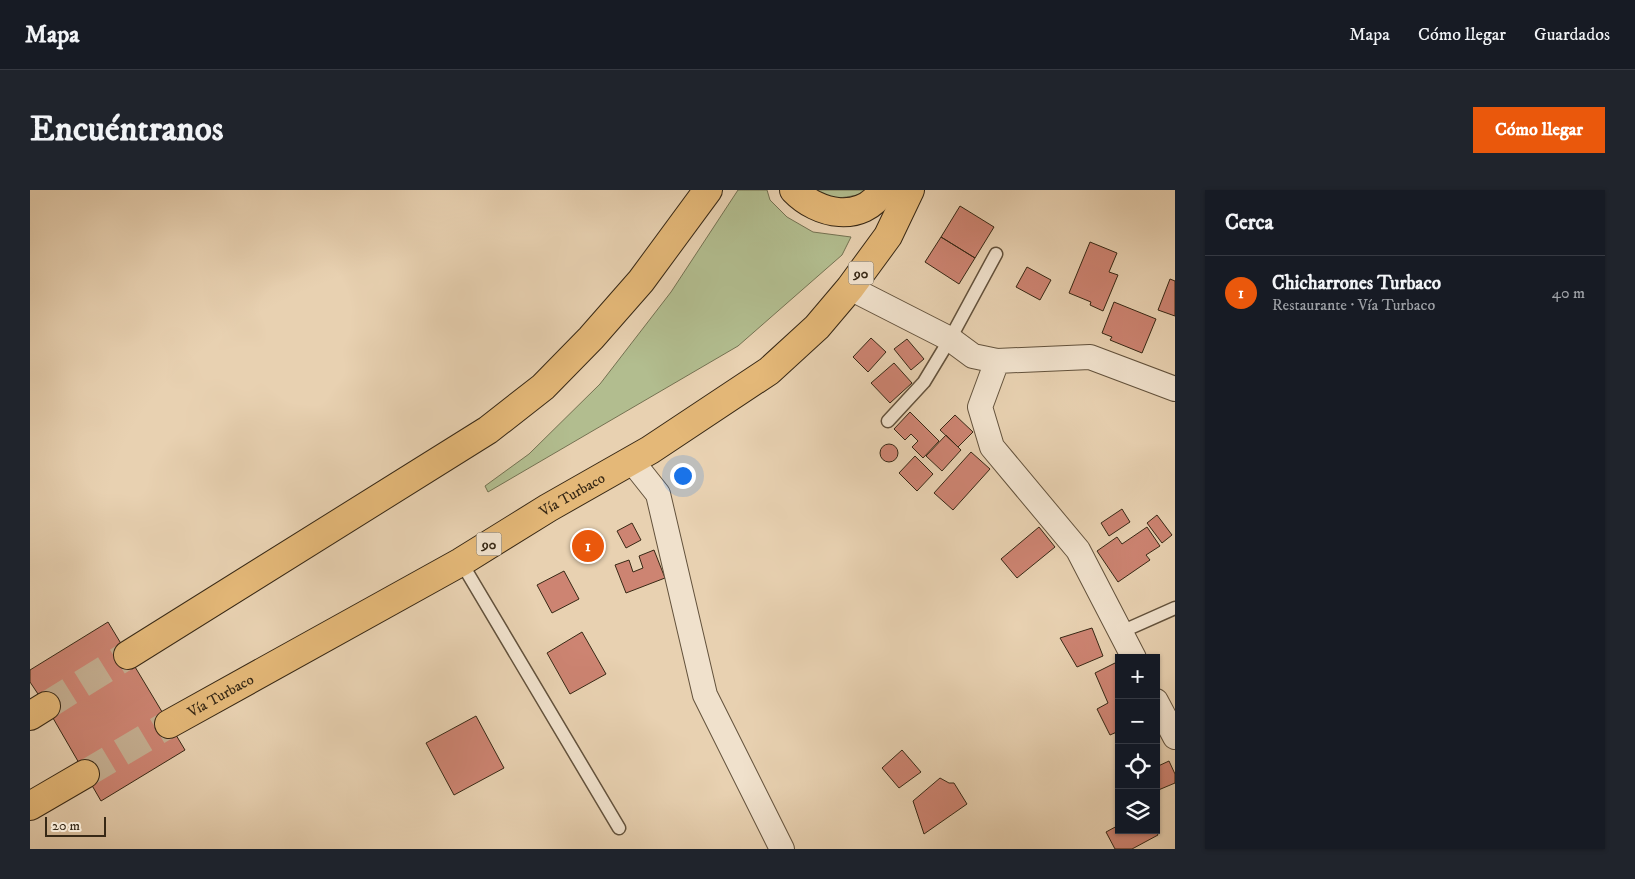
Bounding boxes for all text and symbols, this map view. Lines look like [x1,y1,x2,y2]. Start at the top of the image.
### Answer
text: Mapa [25,20,79,50]
text: Mapa [1349,24,1390,46]
text: Cómo llegar [1418,24,1506,46]
text: Guardados [1534,24,1610,46]
button: Cómo llegar [1473,107,1605,153]
text: Encuéntranos [30,108,224,152]
text: Cerca [1225,210,1273,236]
road number: 90 [848,262,874,285]
text: Chicharrones Turbaco [1272,272,1441,295]
text: 1 [1238,283,1244,303]
text: 40 m [1552,283,1585,303]
text: Restaurante · Vía Turbaco [1272,295,1435,315]
your location [670,463,696,489]
street label: Vía Turbaco [535,469,609,522]
pin: 1 [572,527,604,565]
road number: 90 [476,532,502,556]
map controls [1115,654,1160,834]
button: + [1115,654,1160,699]
street label: Vía Turbaco [184,670,257,722]
button: − [1115,699,1160,744]
button: locate [1115,744,1160,789]
button: layers [1115,789,1160,834]
scale bar [45,814,106,837]
text: 20 m [52,817,80,835]

